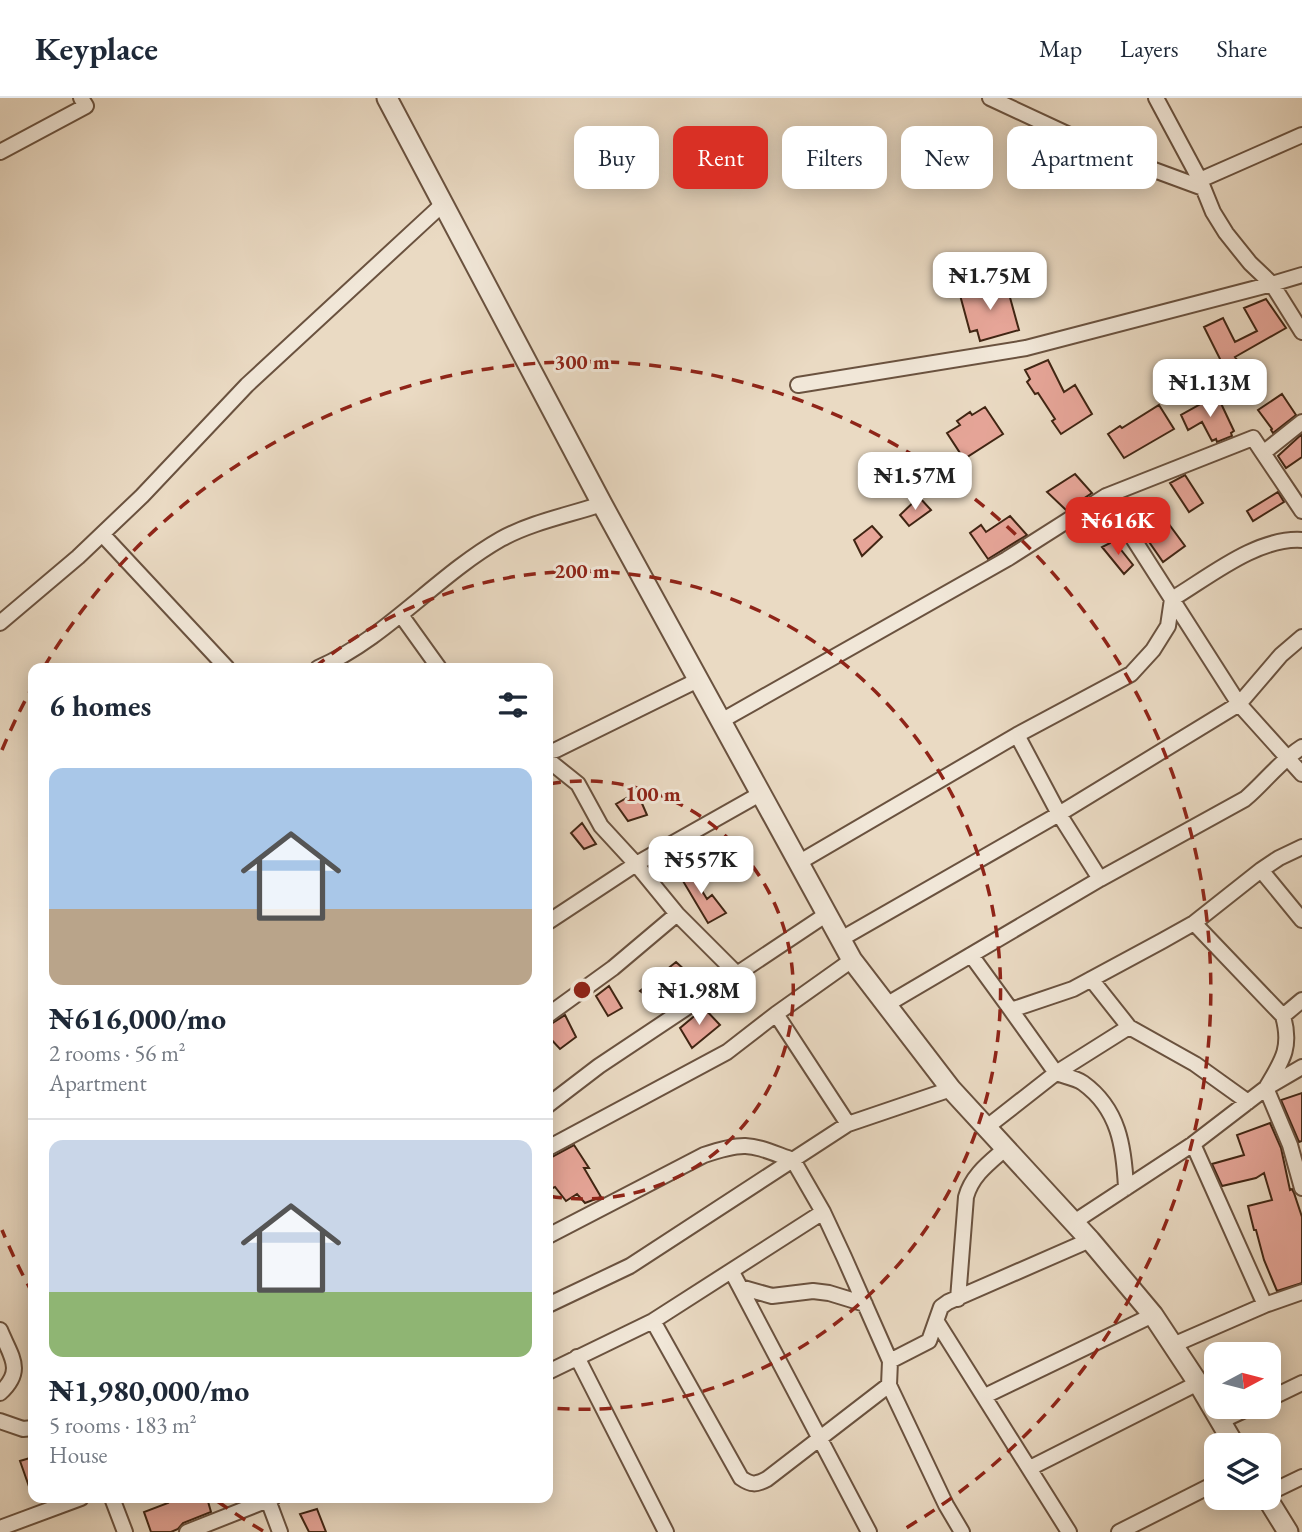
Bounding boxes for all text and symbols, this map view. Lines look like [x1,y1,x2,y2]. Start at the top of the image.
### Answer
text: Keyplace [35,27,158,70]
text: Map [1039,33,1082,64]
text: Layers [1120,33,1179,64]
text: Share [1217,33,1267,64]
chip: Buy [574,126,659,189]
chip: Rent [673,126,768,189]
chip: Filters [782,126,887,189]
chip: New [901,126,993,189]
chip: Apartment [1007,126,1157,189]
pin: ₦1.75M [933,252,1047,312]
text: ₦1.75M [949,260,1031,290]
text: 300 m [554,348,610,375]
pin: ₦1.13M [1153,360,1267,419]
text: ₦1.13M [1169,367,1251,397]
pin: ₦1.57M [858,452,972,512]
text: ₦1.57M [874,460,956,490]
pin: ₦616K [1069,498,1167,557]
text: ₦616K [1081,505,1155,535]
text: 200 m [554,557,610,584]
text: 6 homes [49,686,151,725]
icon: filters [494,686,532,724]
text: 100 m [625,780,681,807]
icon: home [228,813,354,939]
pin: ₦557K [652,836,750,896]
text: ₦557K [664,844,738,874]
pin: ₦1.98M [642,968,756,1027]
text: ₦1.98M [658,975,740,1005]
centre of rings [570,978,594,1002]
text: ₦616,000/mo [49,999,226,1038]
text: 2 rooms · 56 m² [49,1038,186,1068]
text: Apartment [49,1068,147,1098]
icon: home [228,1185,354,1311]
north arrow [1204,1342,1281,1419]
map controls [1204,1342,1281,1510]
text: ₦1,980,000/mo [49,1371,249,1410]
text: 5 rooms · 183 m² [49,1410,197,1440]
button: layers [1204,1433,1281,1510]
text: House [49,1440,108,1470]

